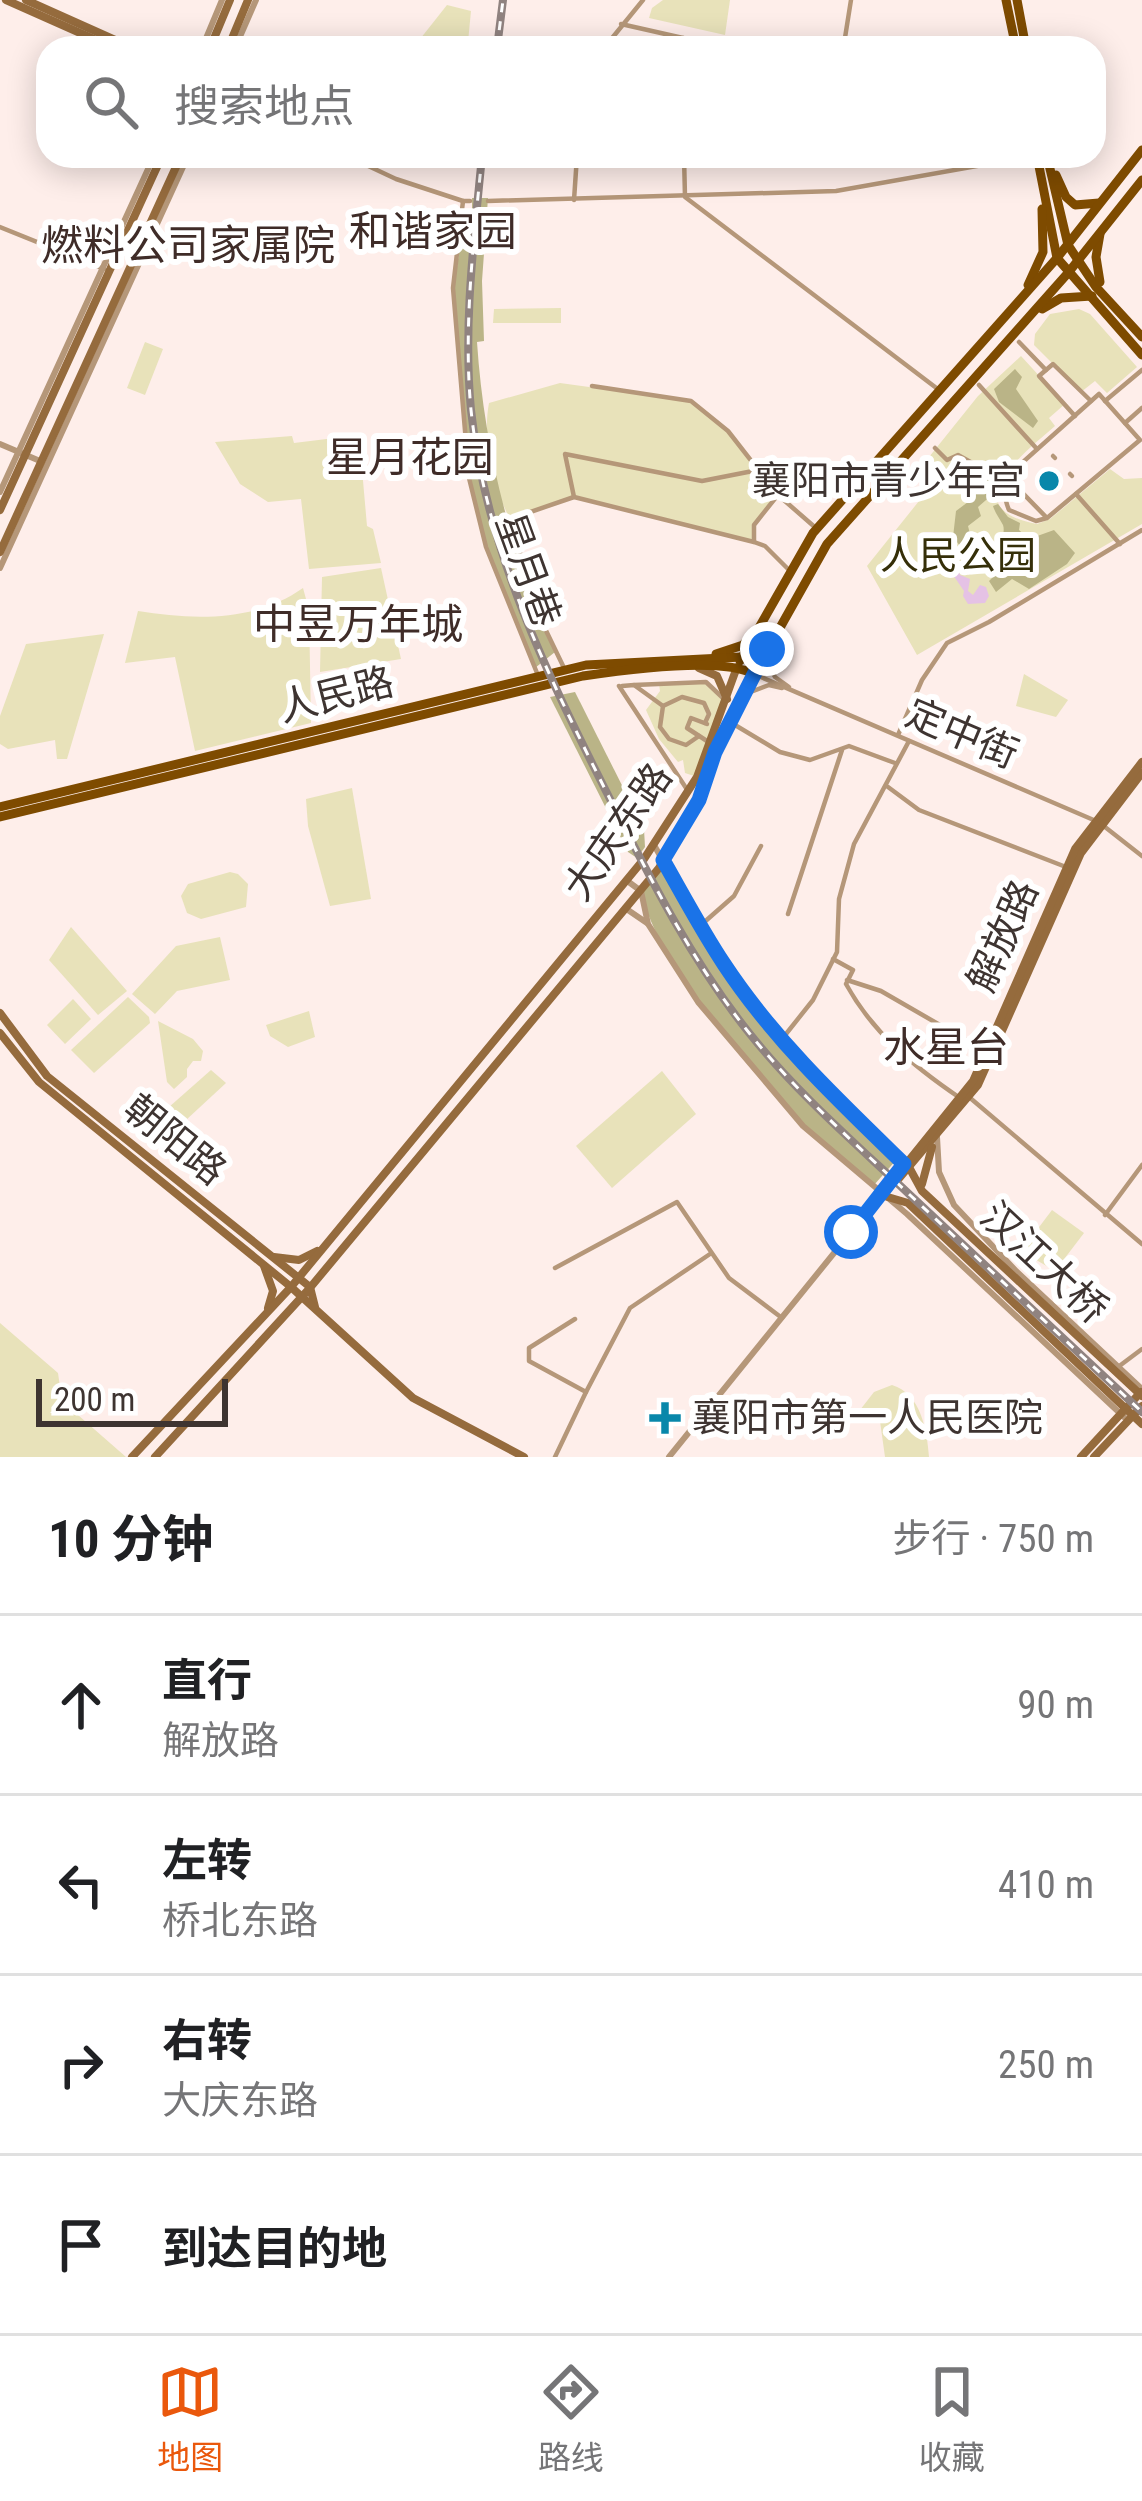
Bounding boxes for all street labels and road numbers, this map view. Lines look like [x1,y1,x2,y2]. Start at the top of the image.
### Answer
street label: 星月巷 [486,507,570,633]
street label: 人民路 [274,659,398,731]
street label: 定中街 [899,690,1025,778]
street label: 大庆东路 [554,755,682,909]
street label: 解放路 [958,873,1048,999]
street label: 朝阳路 [115,1085,235,1195]
street label: 汉江大桥 [971,1193,1117,1333]

